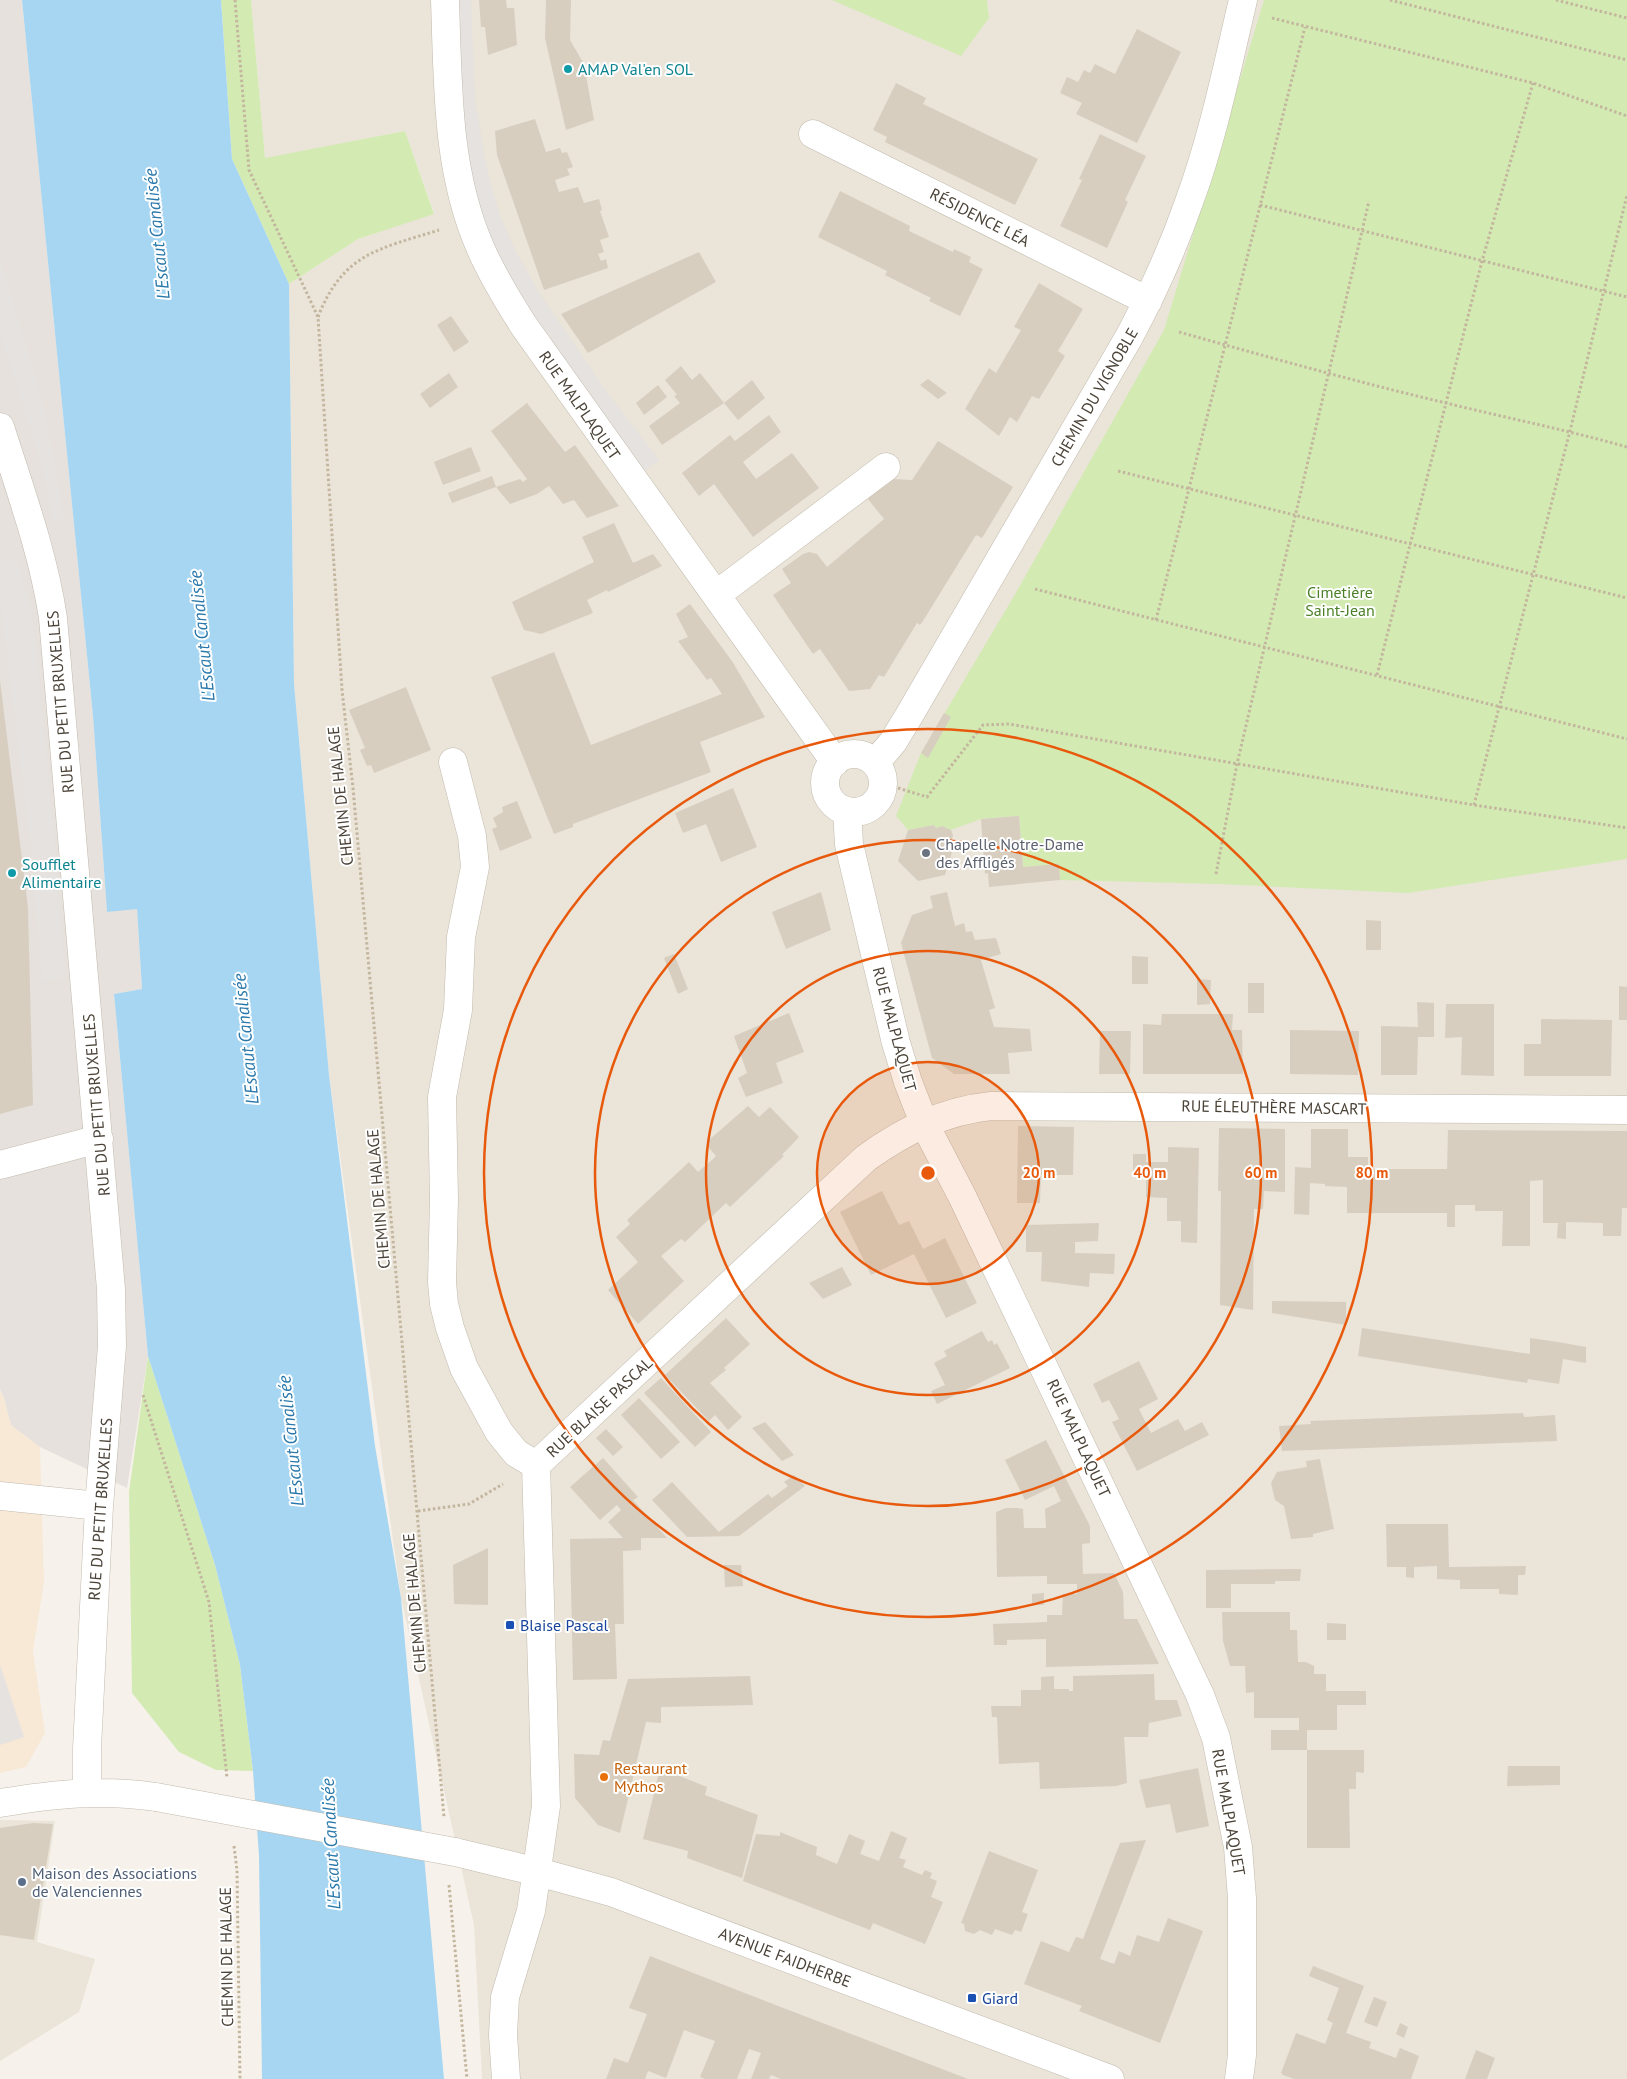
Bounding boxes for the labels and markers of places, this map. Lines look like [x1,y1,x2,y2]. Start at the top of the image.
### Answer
place label: AMAP Val'en SOL [578,59,693,79]
marker: AMAP Val'en SOL [562,63,574,75]
place label: Chapelle Notre-Dame des Affligés [936,834,1084,872]
marker: Chapelle Notre-Dame des Affligés [920,847,932,859]
place label: Soufflet Alimentaire [22,854,101,892]
marker: Soufflet Alimentaire [6,867,18,879]
centre of rings [919,1164,937,1182]
place label: Blaise Pascal [520,1615,609,1635]
marker: Blaise Pascal [504,1619,516,1631]
place label: Restaurant Mythos [614,1758,688,1796]
marker: Restaurant Mythos [598,1771,610,1783]
place label: Maison des Associations de Valenciennes [32,1863,197,1901]
marker: Maison des Associations de Valenciennes [16,1876,28,1888]
place label: Giard [982,1988,1018,2008]
marker: Giard [966,1992,978,2004]

